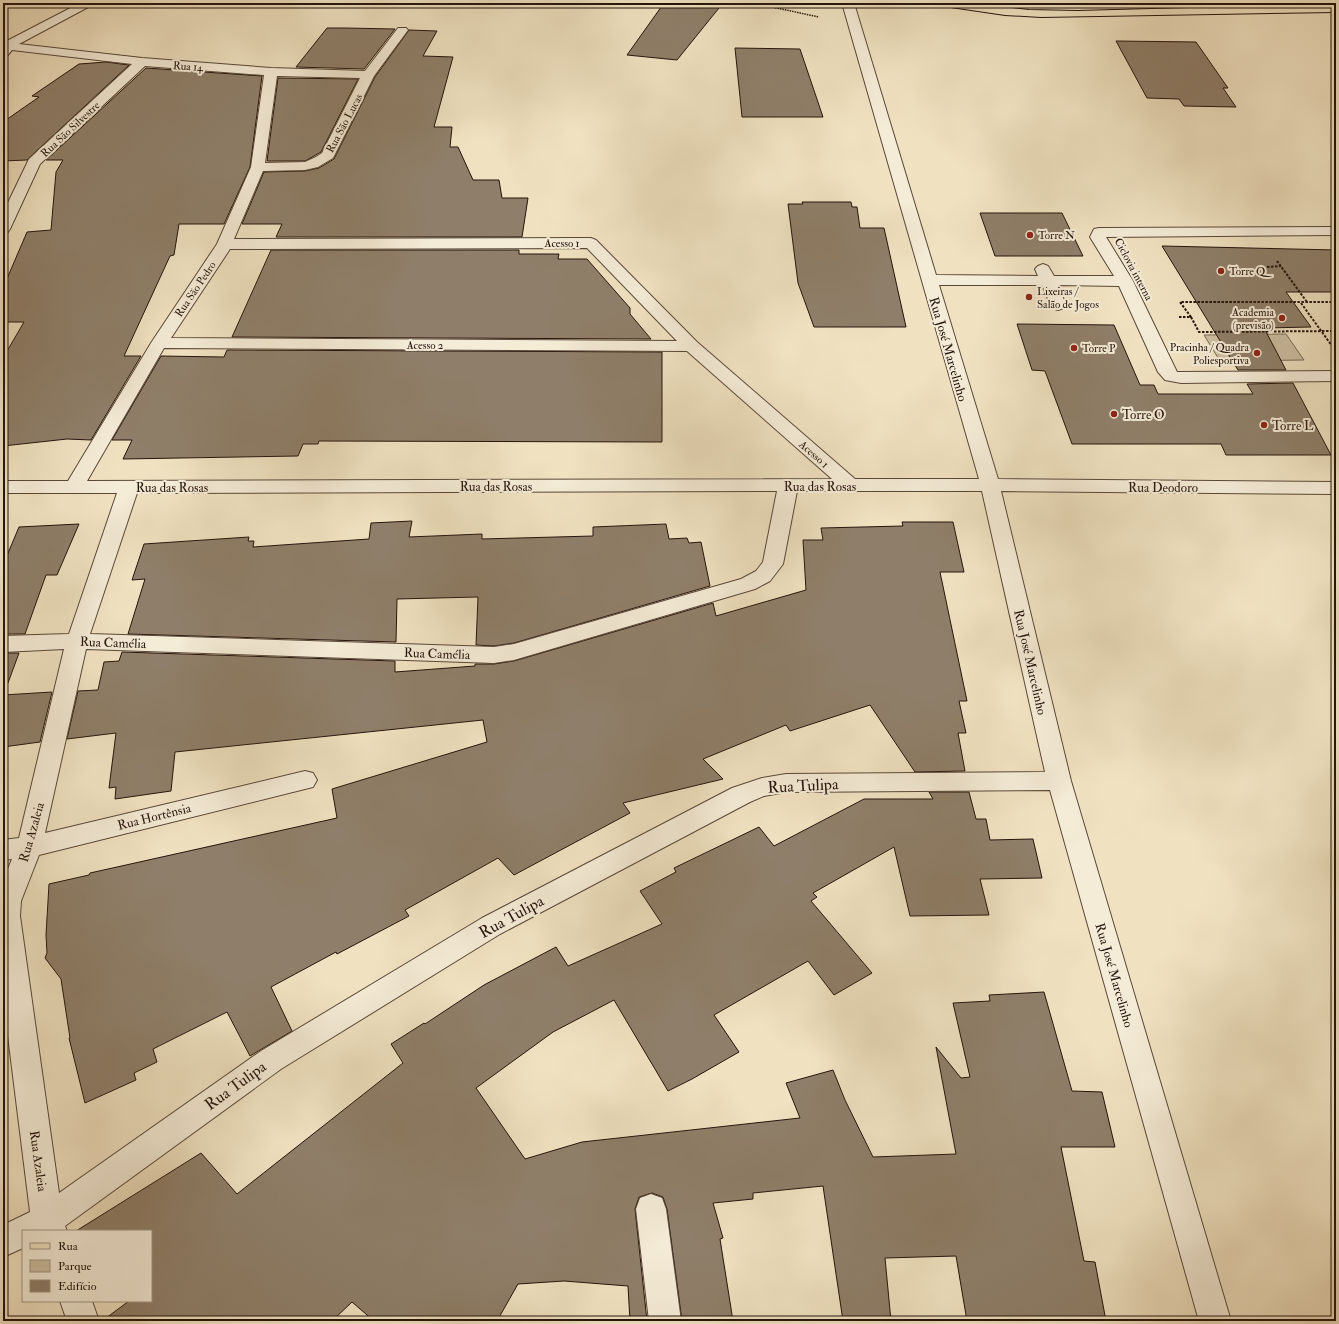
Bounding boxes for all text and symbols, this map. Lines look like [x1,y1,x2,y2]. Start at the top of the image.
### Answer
street label: Rua 14 [172,59,205,74]
street label: Rua São Lucas [323,91,366,155]
street label: Rua São Silvestre [38,99,103,160]
place label: Torre N [1038,229,1075,242]
marker: Torre N [1025,230,1035,240]
street label: Ciclovia interna [1112,236,1156,303]
street label: Acesso 1 [543,237,580,250]
street label: Rua São Pedro [172,259,219,319]
place label: Torre Q [1229,265,1273,278]
marker: Torre Q [1216,266,1226,276]
place label: Lixeiras / Salão de Jogos [1037,285,1099,312]
marker: Lixeiras / Salão de Jogos [1024,292,1034,302]
street label: Rua José Marcelinho [925,295,971,403]
place label: Academia (previsão) [1231,306,1274,333]
marker: Academia (previsão) [1277,313,1287,323]
street label: Acesso 2 [406,339,444,352]
place label: Pracinha / Quadra Poliesportiva [1170,341,1249,368]
place label: Torre P [1082,342,1116,355]
marker: Torre P [1069,343,1079,353]
marker: Pracinha / Quadra Poliesportiva [1252,348,1262,358]
place label: Torre O [1122,407,1165,423]
marker: Torre O [1109,409,1119,419]
place label: Torre L [1272,418,1314,434]
marker: Torre L [1259,420,1269,430]
street label: Acesso 1 [795,437,831,471]
street label: Rua das Rosas [460,479,533,495]
street label: Rua das Rosas [784,479,857,495]
street label: Rua das Rosas [136,480,209,496]
street label: Rua Deodoro [1128,480,1198,496]
street label: Rua José Marcelinho [1010,608,1050,717]
street label: Rua Camélia [80,634,147,652]
street label: Rua Camélia [404,645,471,663]
street label: Rua Tulipa [767,774,839,799]
street label: Rua Azaleia [16,800,48,864]
street label: Rua Hortênsia [116,800,193,834]
street label: Rua Tulipa [476,891,548,944]
street label: Rua José Marcelinho [1091,921,1137,1029]
street label: Rua Tulipa [201,1057,271,1116]
street label: Rua Azaleia [26,1130,50,1193]
legend [22,1230,152,1302]
text: Rua [58,1239,79,1254]
text: Parque [58,1259,92,1274]
text: Edifício [58,1279,97,1294]

